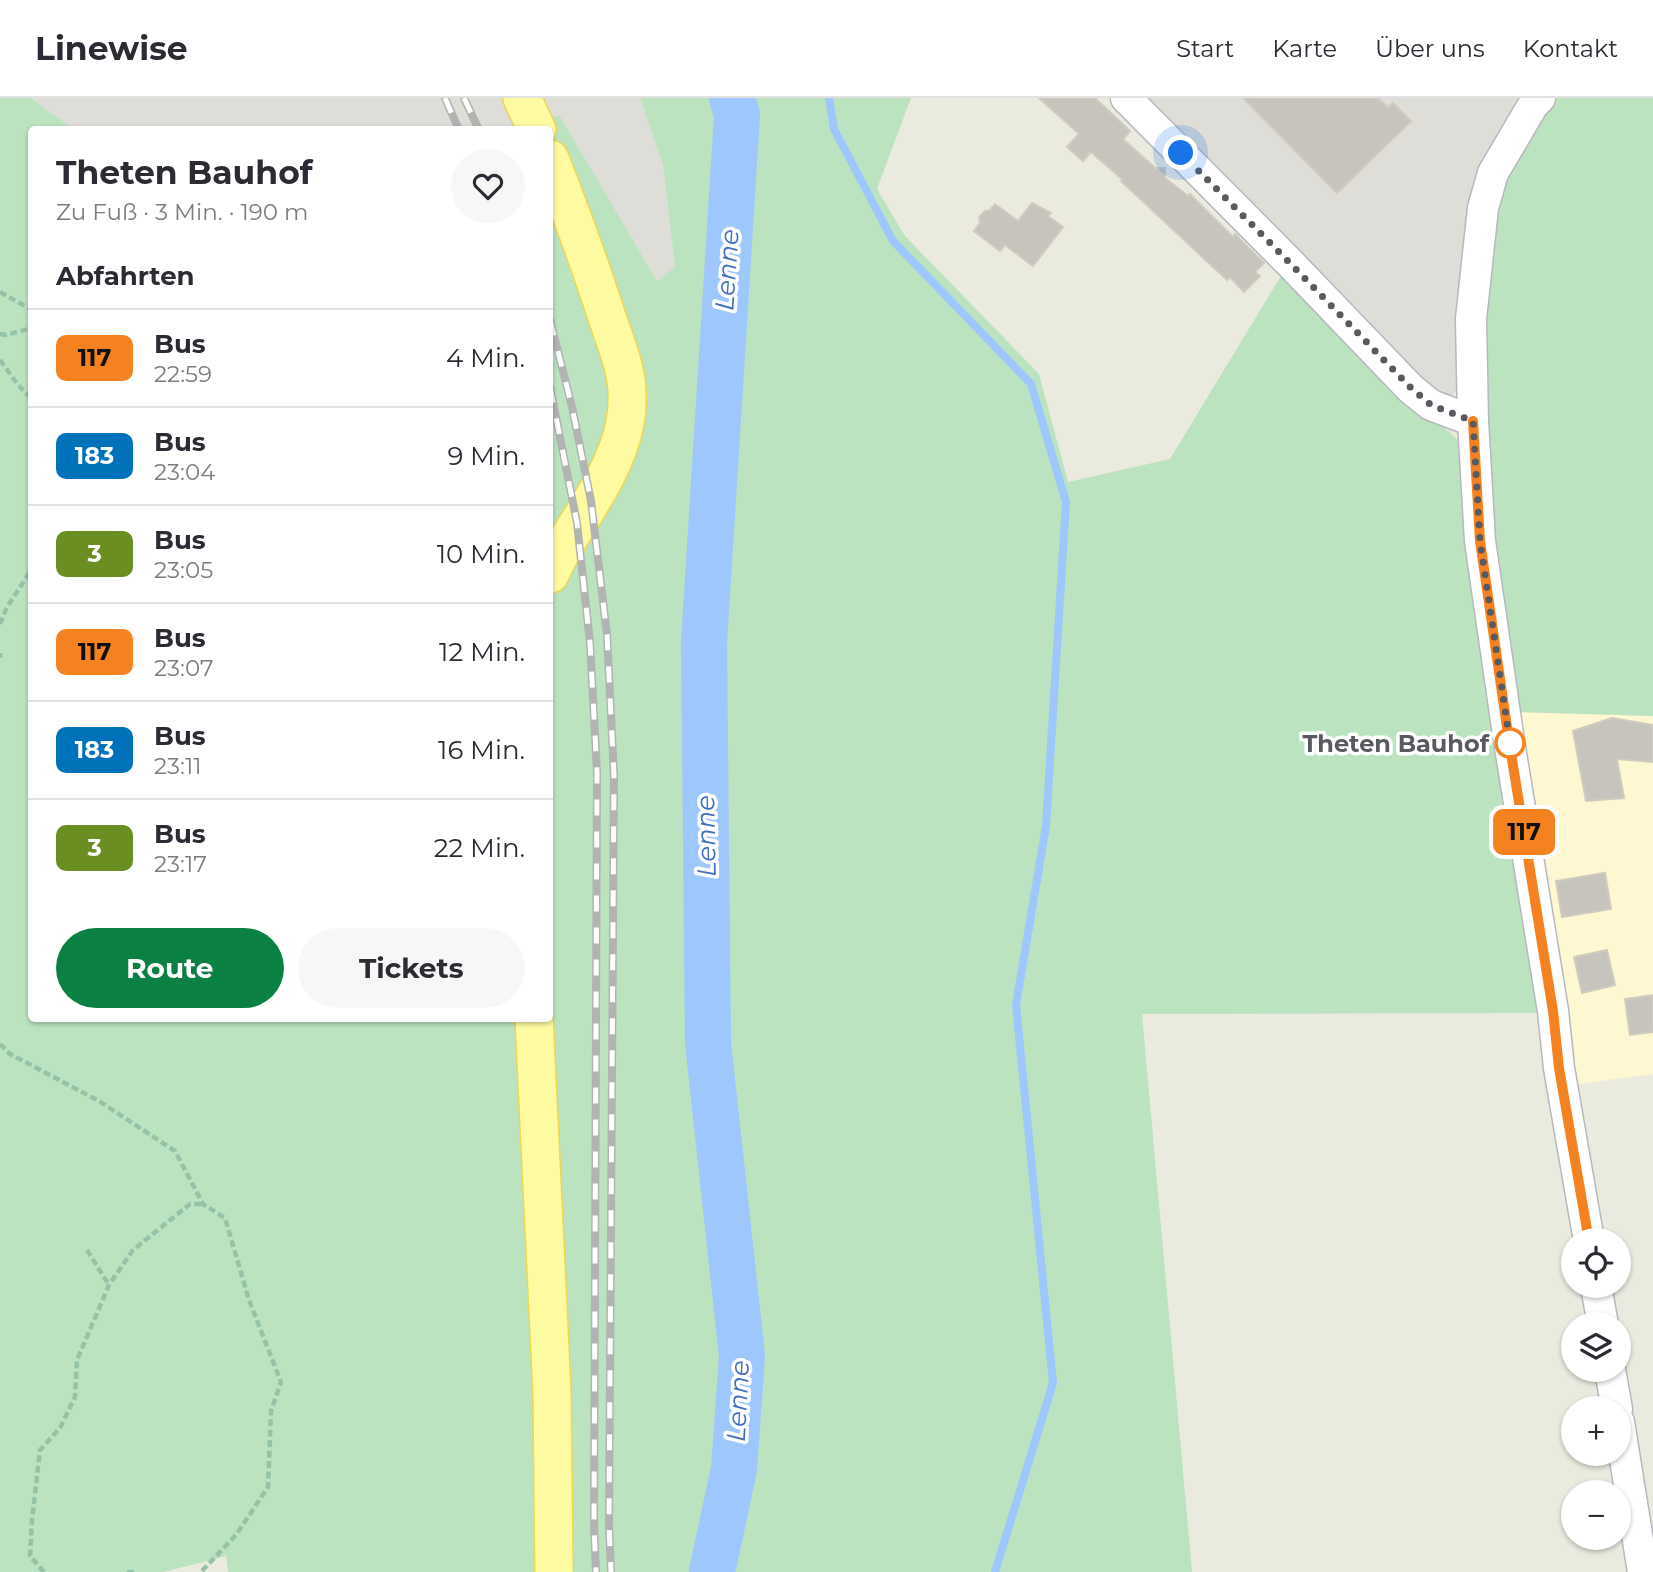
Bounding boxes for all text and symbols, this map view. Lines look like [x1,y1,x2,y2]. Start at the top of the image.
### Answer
text: Linewise [35,28,188,68]
text: Start [1176,34,1234,63]
text: Karte [1272,34,1337,63]
text: Über uns [1375,34,1485,63]
text: Kontakt [1523,34,1618,63]
your location [1163,135,1198,170]
button: heart [451,149,525,223]
text: Theten Bauhof [56,152,313,192]
text: Zu Fuß · 3 Min. · 190 m [56,198,308,226]
water label: Lenne [708,228,746,312]
text: Abfahrten [56,260,195,292]
text: Bus [154,328,206,360]
text: 4 Min. [446,342,525,374]
text: 117 [78,343,111,372]
text: 22:59 [154,360,212,388]
text: Bus [154,426,206,458]
text: 9 Min. [447,440,525,472]
text: 183 [75,441,114,470]
text: 23:04 [154,458,215,486]
text: Bus [154,524,206,556]
text: 10 Min. [437,538,525,570]
text: 3 [87,539,102,568]
text: 23:05 [154,556,213,584]
text: Bus [154,622,206,654]
text: 12 Min. [439,636,525,668]
text: 117 [78,637,111,666]
text: 23:07 [154,654,214,682]
text: Bus [154,720,206,752]
marker: Theten Bauhof [1495,728,1525,758]
place label: Theten Bauhof [1302,729,1491,758]
text: 16 Min. [438,734,525,766]
text: 183 [75,735,114,764]
text: 23:11 [154,752,202,780]
water label: Lenne [689,795,723,877]
line badge: 117 [1484,809,1564,855]
text: 117 [1507,817,1541,846]
text: Bus [154,818,206,850]
text: 22 Min. [434,832,525,864]
text: 3 [87,833,102,862]
text: 23:17 [154,850,207,878]
button: Route [56,928,284,1008]
button: Tickets [298,928,525,1008]
map controls [1561,1228,1631,1550]
button: locate [1561,1228,1631,1298]
button: layers [1561,1312,1631,1382]
water label: Lenne [720,1359,756,1443]
button: + [1561,1396,1631,1466]
button: − [1561,1480,1631,1550]

